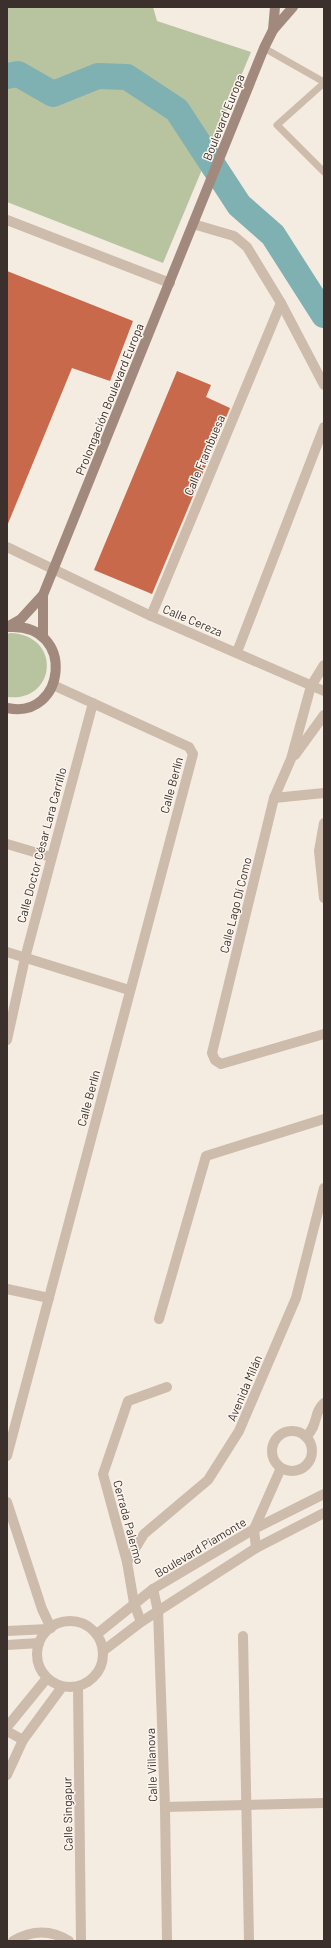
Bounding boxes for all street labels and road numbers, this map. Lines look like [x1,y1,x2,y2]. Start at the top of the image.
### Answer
street label: Boulevard Europa [199,72,247,162]
street label: Prolongación Boulevard Europa [72,321,146,477]
street label: Calle Frambuesa [181,413,227,497]
street label: Calle Cereza [161,601,225,639]
street label: Calle Berlín [157,755,185,815]
street label: Calle Doctor César Lara Carrillo [13,766,69,924]
street label: Calle Lago Dí Como [216,856,254,954]
street label: Calle Berlín [74,1068,102,1128]
street label: Avenida Milán [224,1353,264,1423]
street label: Cerrada Palermo [111,1478,147,1566]
street label: Boulevard Piamonte [152,1514,248,1580]
street label: Calle Villanova [143,1728,159,1802]
street label: Calle Singapur [59,1776,75,1851]

